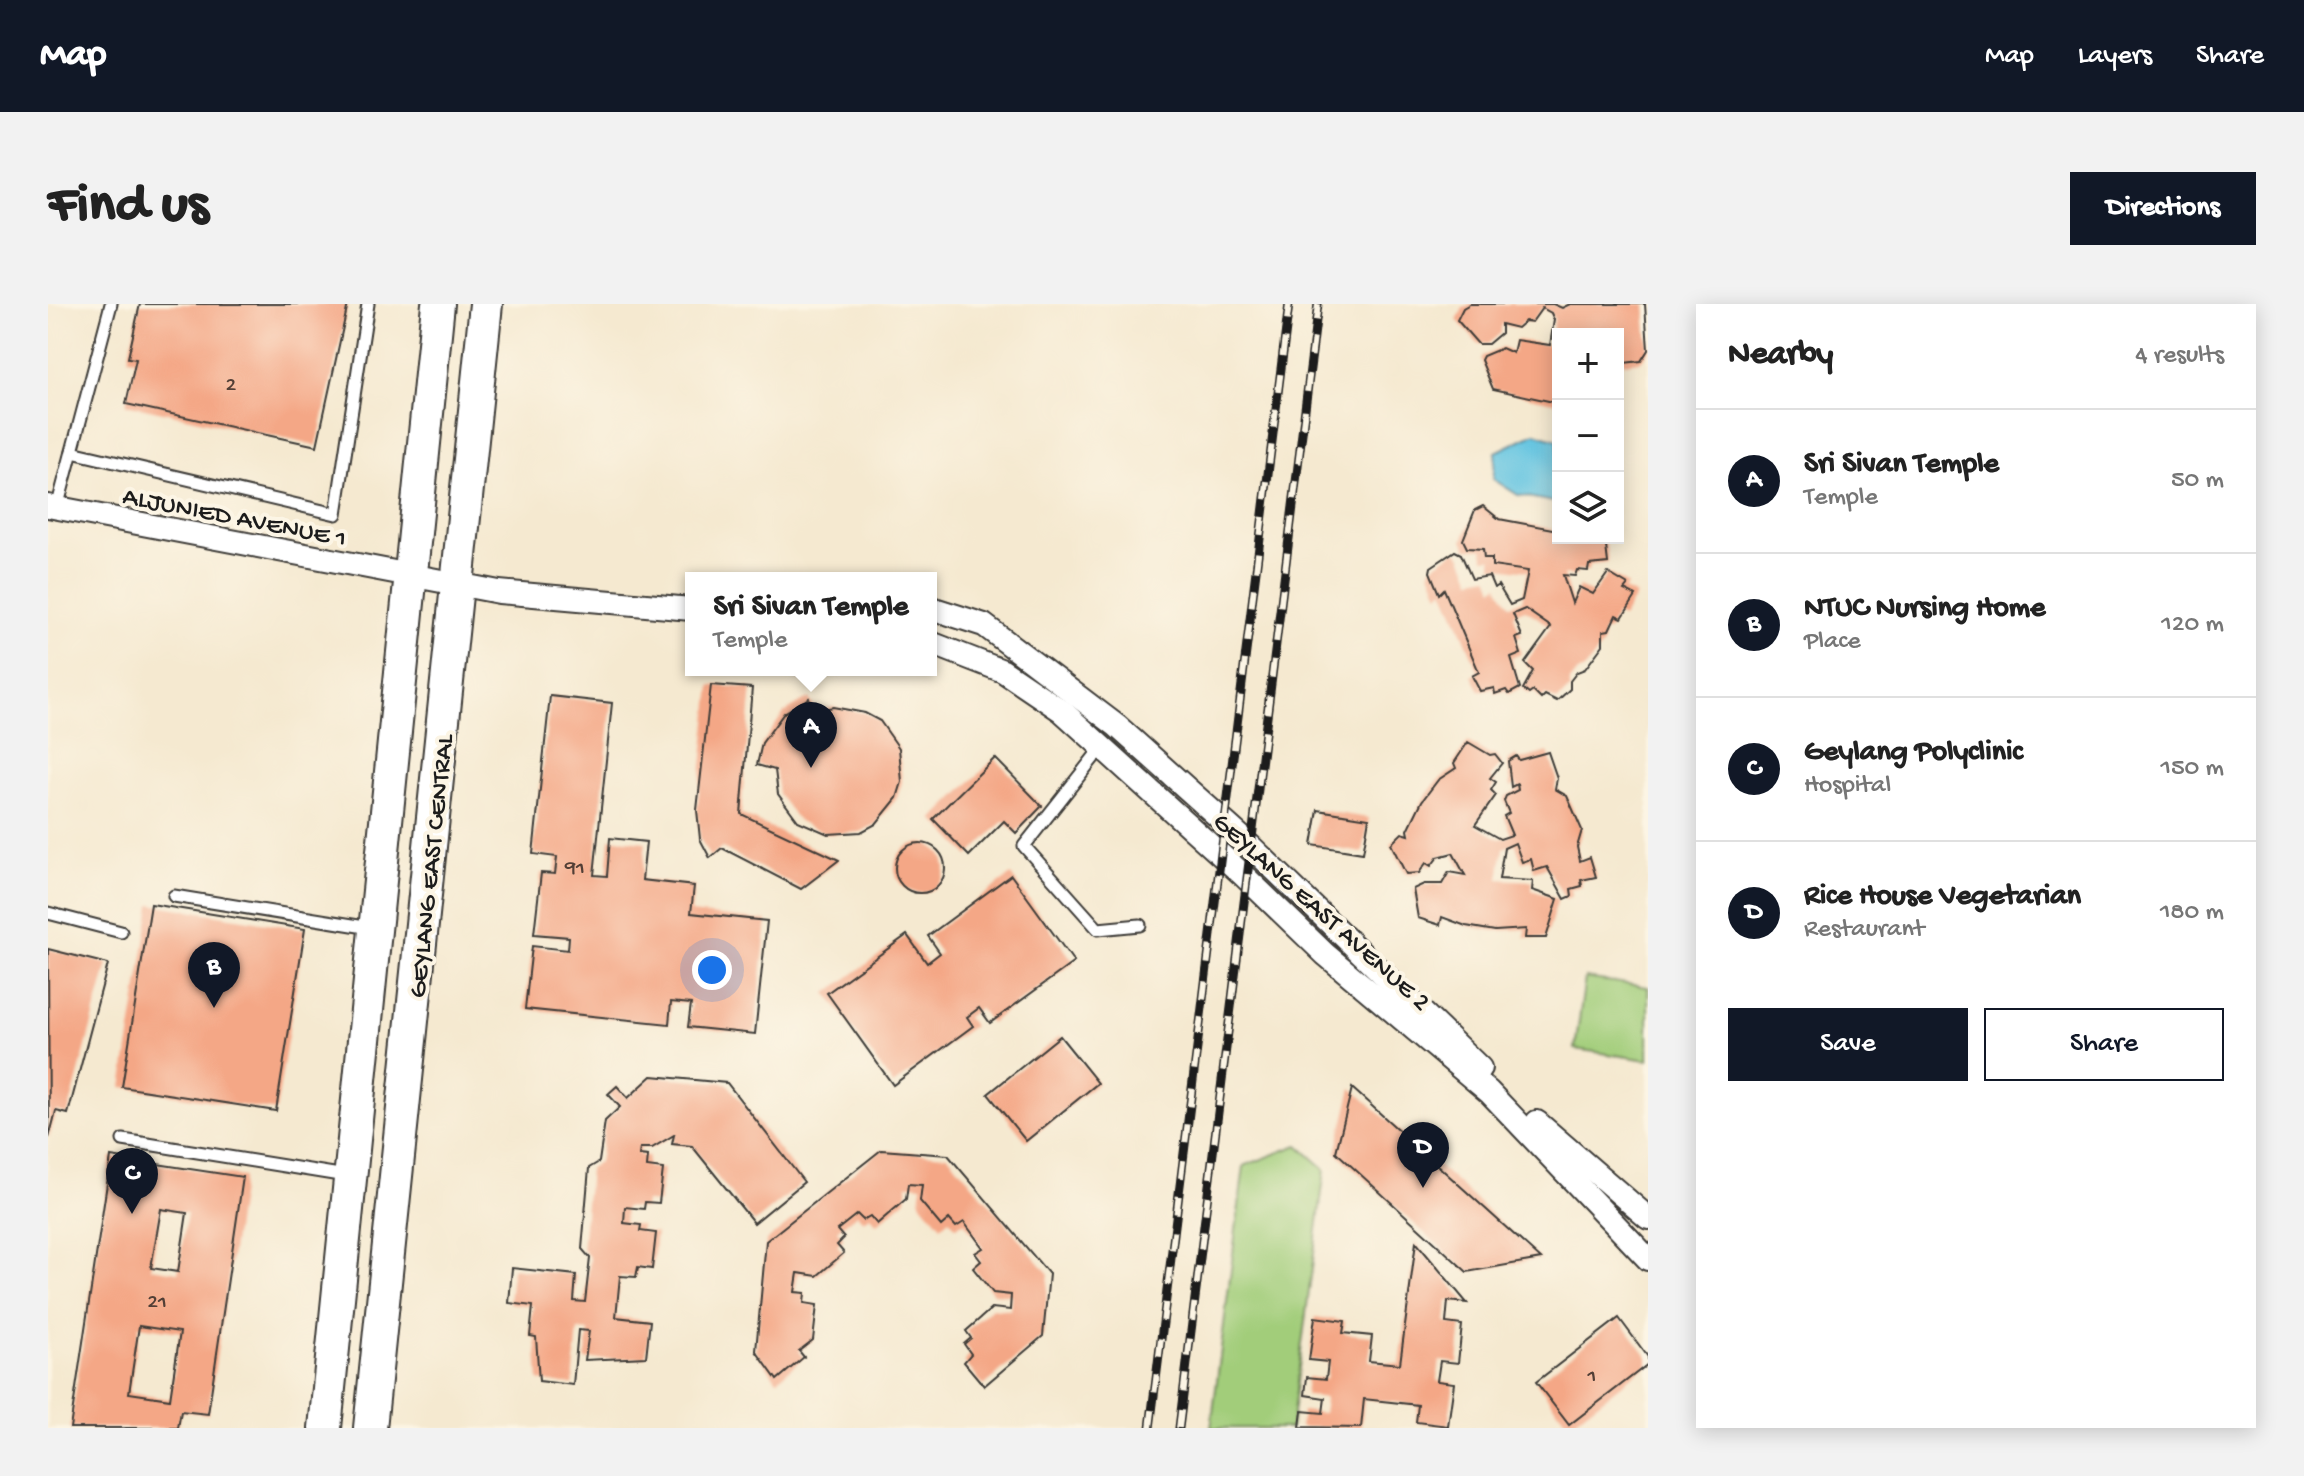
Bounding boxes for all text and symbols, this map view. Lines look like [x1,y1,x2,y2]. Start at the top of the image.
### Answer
text: Map [40,34,106,78]
text: Map [1985,40,2034,73]
text: Layers [2078,40,2152,73]
text: Share [2196,40,2264,73]
button: Directions [2070,172,2256,245]
text: Find us [48,175,208,241]
map controls [1552,328,1624,544]
button: + [1552,328,1624,400]
text: Nearby [1728,336,1833,376]
text: 4 results [2135,341,2224,372]
house number: 2 [226,373,237,399]
button: − [1552,400,1624,472]
text: Sri Sivan Temple [1804,448,1999,483]
text: A [1746,466,1762,497]
text: 50 m [2171,466,2224,497]
button: layers [1552,472,1624,544]
street label: ALJUNIED AVENUE 1 [120,483,349,556]
text: Temple [1804,483,1878,514]
popup [685,572,937,676]
text: Sri Sivan Temple [714,591,909,626]
text: NTUC Nursing Home [1804,592,2046,627]
text: B [1747,610,1761,641]
text: 120 m [2161,610,2224,641]
text: Temple [714,626,787,657]
text: Place [1804,627,1861,658]
pin: A [785,702,837,768]
street label: GEYLANG EAST CENTRAL [404,732,463,1000]
text: Geylang Polyclinic [1804,736,2023,771]
text: C [1747,754,1761,785]
text: 150 m [2160,754,2224,785]
text: Hospital [1804,771,1891,802]
street label: GEYLANG EAST AVENUE 2 [1205,808,1435,1019]
house number: 91 [564,856,585,882]
text: Rice House Vegetarian [1804,880,2081,915]
text: D [1746,898,1762,929]
text: 180 m [2160,898,2224,929]
text: Restaurant [1804,915,1924,946]
pin: B [188,942,240,1008]
your location [692,950,732,990]
button: Save [1728,1008,1968,1081]
button: Share [1984,1008,2224,1081]
pin: D [1397,1122,1449,1188]
pin: C [106,1148,158,1214]
house number: 21 [147,1290,167,1316]
house number: 1 [1587,1364,1596,1390]

